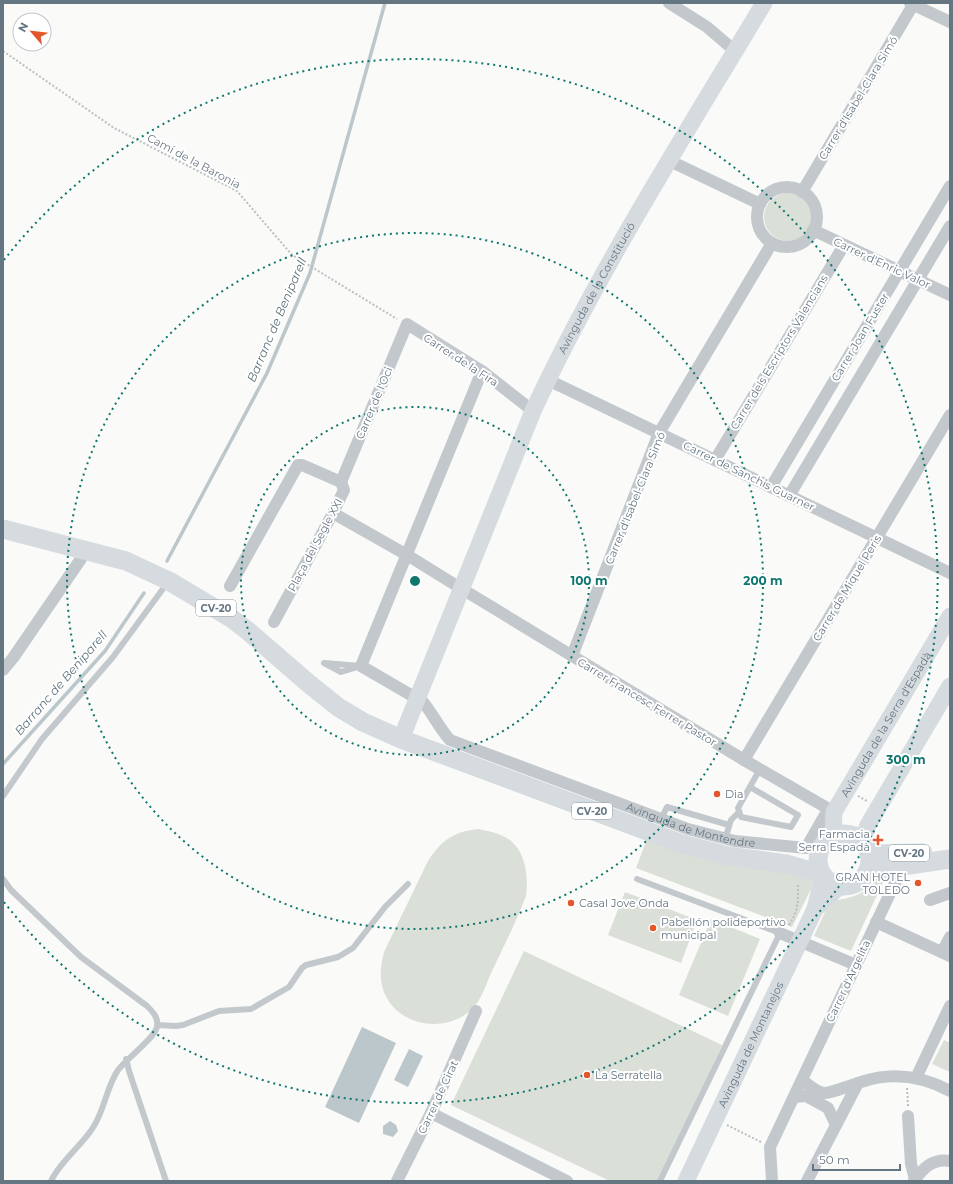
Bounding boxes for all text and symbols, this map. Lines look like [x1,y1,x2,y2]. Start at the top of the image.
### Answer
north arrow [12,12,52,52]
text: N [15,20,31,35]
street label: Carrer d'Isabel-Clara Simó [815,34,901,162]
street label: Camí de la Baronia [145,130,243,192]
street label: Avinguda de la Constitució [555,220,638,356]
street label: Carrer d'Enric Valor [831,234,933,292]
water label: Barranc de Beniparell [244,255,310,384]
street label: Carrer dels Escriptors Valencians [727,271,831,432]
street label: Carrer Joan Fuster [828,290,892,384]
street label: Carrer de la Fira [421,331,501,389]
street label: Carrer de l'Oci [353,365,396,441]
street label: Carrer d'Isabel-Clara Simó [602,430,668,566]
street label: Carrer de Sanchis Guarner [681,438,817,514]
street label: Plaça del Segle XXI [285,496,345,594]
street label: Carrer de Miquel Peris [810,532,885,644]
text: 100 m [571,573,607,588]
text: 200 m [743,573,783,588]
centre of rings [408,574,422,588]
road number: CV-20 [196,600,236,616]
water label: Barranc de Beniparell [11,627,111,738]
street label: Avinguda de la Serra d'Espadà [838,649,934,799]
street label: Carrer Francesc Ferrer Pastor [575,655,719,749]
text: 300 m [885,752,926,767]
place label: Dia [725,787,744,801]
marker: Dia [712,789,722,799]
street label: Avinguda de Montendre [624,799,756,850]
road number: CV-20 [572,803,612,819]
place label: Farmacia Serra Espadà [798,827,870,854]
marker: Farmacia Serra Espadà [873,835,883,845]
road number: CV-20 [889,845,929,861]
place label: GRAN HOTEL TOLEDO [836,870,911,897]
marker: GRAN HOTEL TOLEDO [913,878,923,888]
place label: Casal Jove Onda [579,896,669,910]
marker: Casal Jove Onda [566,898,576,908]
place label: Pabellón polideportivo municipal [661,915,786,942]
marker: Pabellón polideportivo municipal [648,923,658,933]
street label: Carrer d'Argelita [823,938,873,1024]
street label: Avinguda de Montanejos [715,979,787,1110]
street label: Carrer de Cirat [415,1058,461,1136]
place label: La Serratella [595,1068,662,1082]
marker: La Serratella [582,1070,592,1080]
scale bar [813,1146,900,1172]
text: 50 m [819,1152,850,1167]

